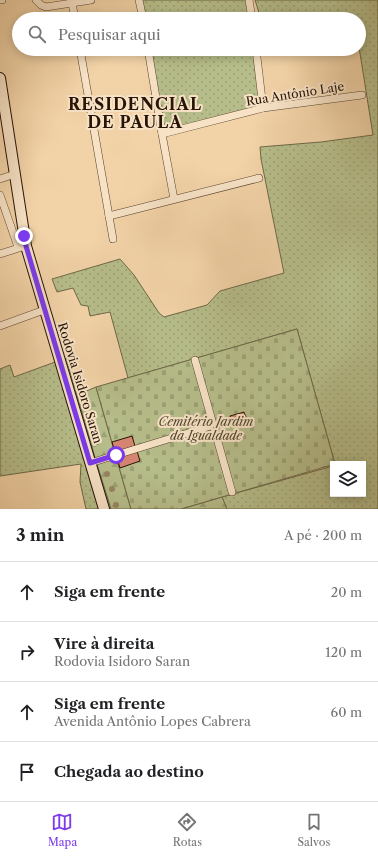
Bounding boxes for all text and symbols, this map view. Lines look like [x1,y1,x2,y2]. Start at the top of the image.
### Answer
search box [12,12,366,56]
icon: search [26,23,48,45]
text: Pesquisar aqui [58,25,161,44]
street label: Rua Antônio Laje [245,78,345,109]
district label: RESIDENCIAL DE PAULA [68,94,202,132]
route end [15,227,33,245]
street label: Rodovia Isidoro Saran [55,321,106,446]
park label: Cemitério Jardim da Igualdade [159,414,253,443]
route start [107,446,125,464]
map controls [330,461,366,497]
button: layers [330,461,366,497]
text: 3 min [16,525,65,545]
text: A pé · 200 m [284,527,362,543]
icon: ahead [16,581,38,603]
text: Siga em frente [54,582,165,601]
text: 20 m [331,584,362,600]
text: Vire à direita [54,634,154,653]
icon: right [16,641,38,663]
text: 120 m [325,644,362,660]
text: Rodovia Isidoro Saran [54,653,190,669]
text: Siga em frente [54,694,165,713]
icon: ahead [16,701,38,723]
text: 60 m [331,704,362,720]
text: Avenida Antônio Lopes Cabrera [54,713,251,729]
icon: arrive [16,761,38,783]
text: Chegada ao destino [54,762,204,781]
tab: Mapa [48,811,77,849]
tab: Rotas [173,811,202,849]
tab: Salvos [298,811,330,849]

